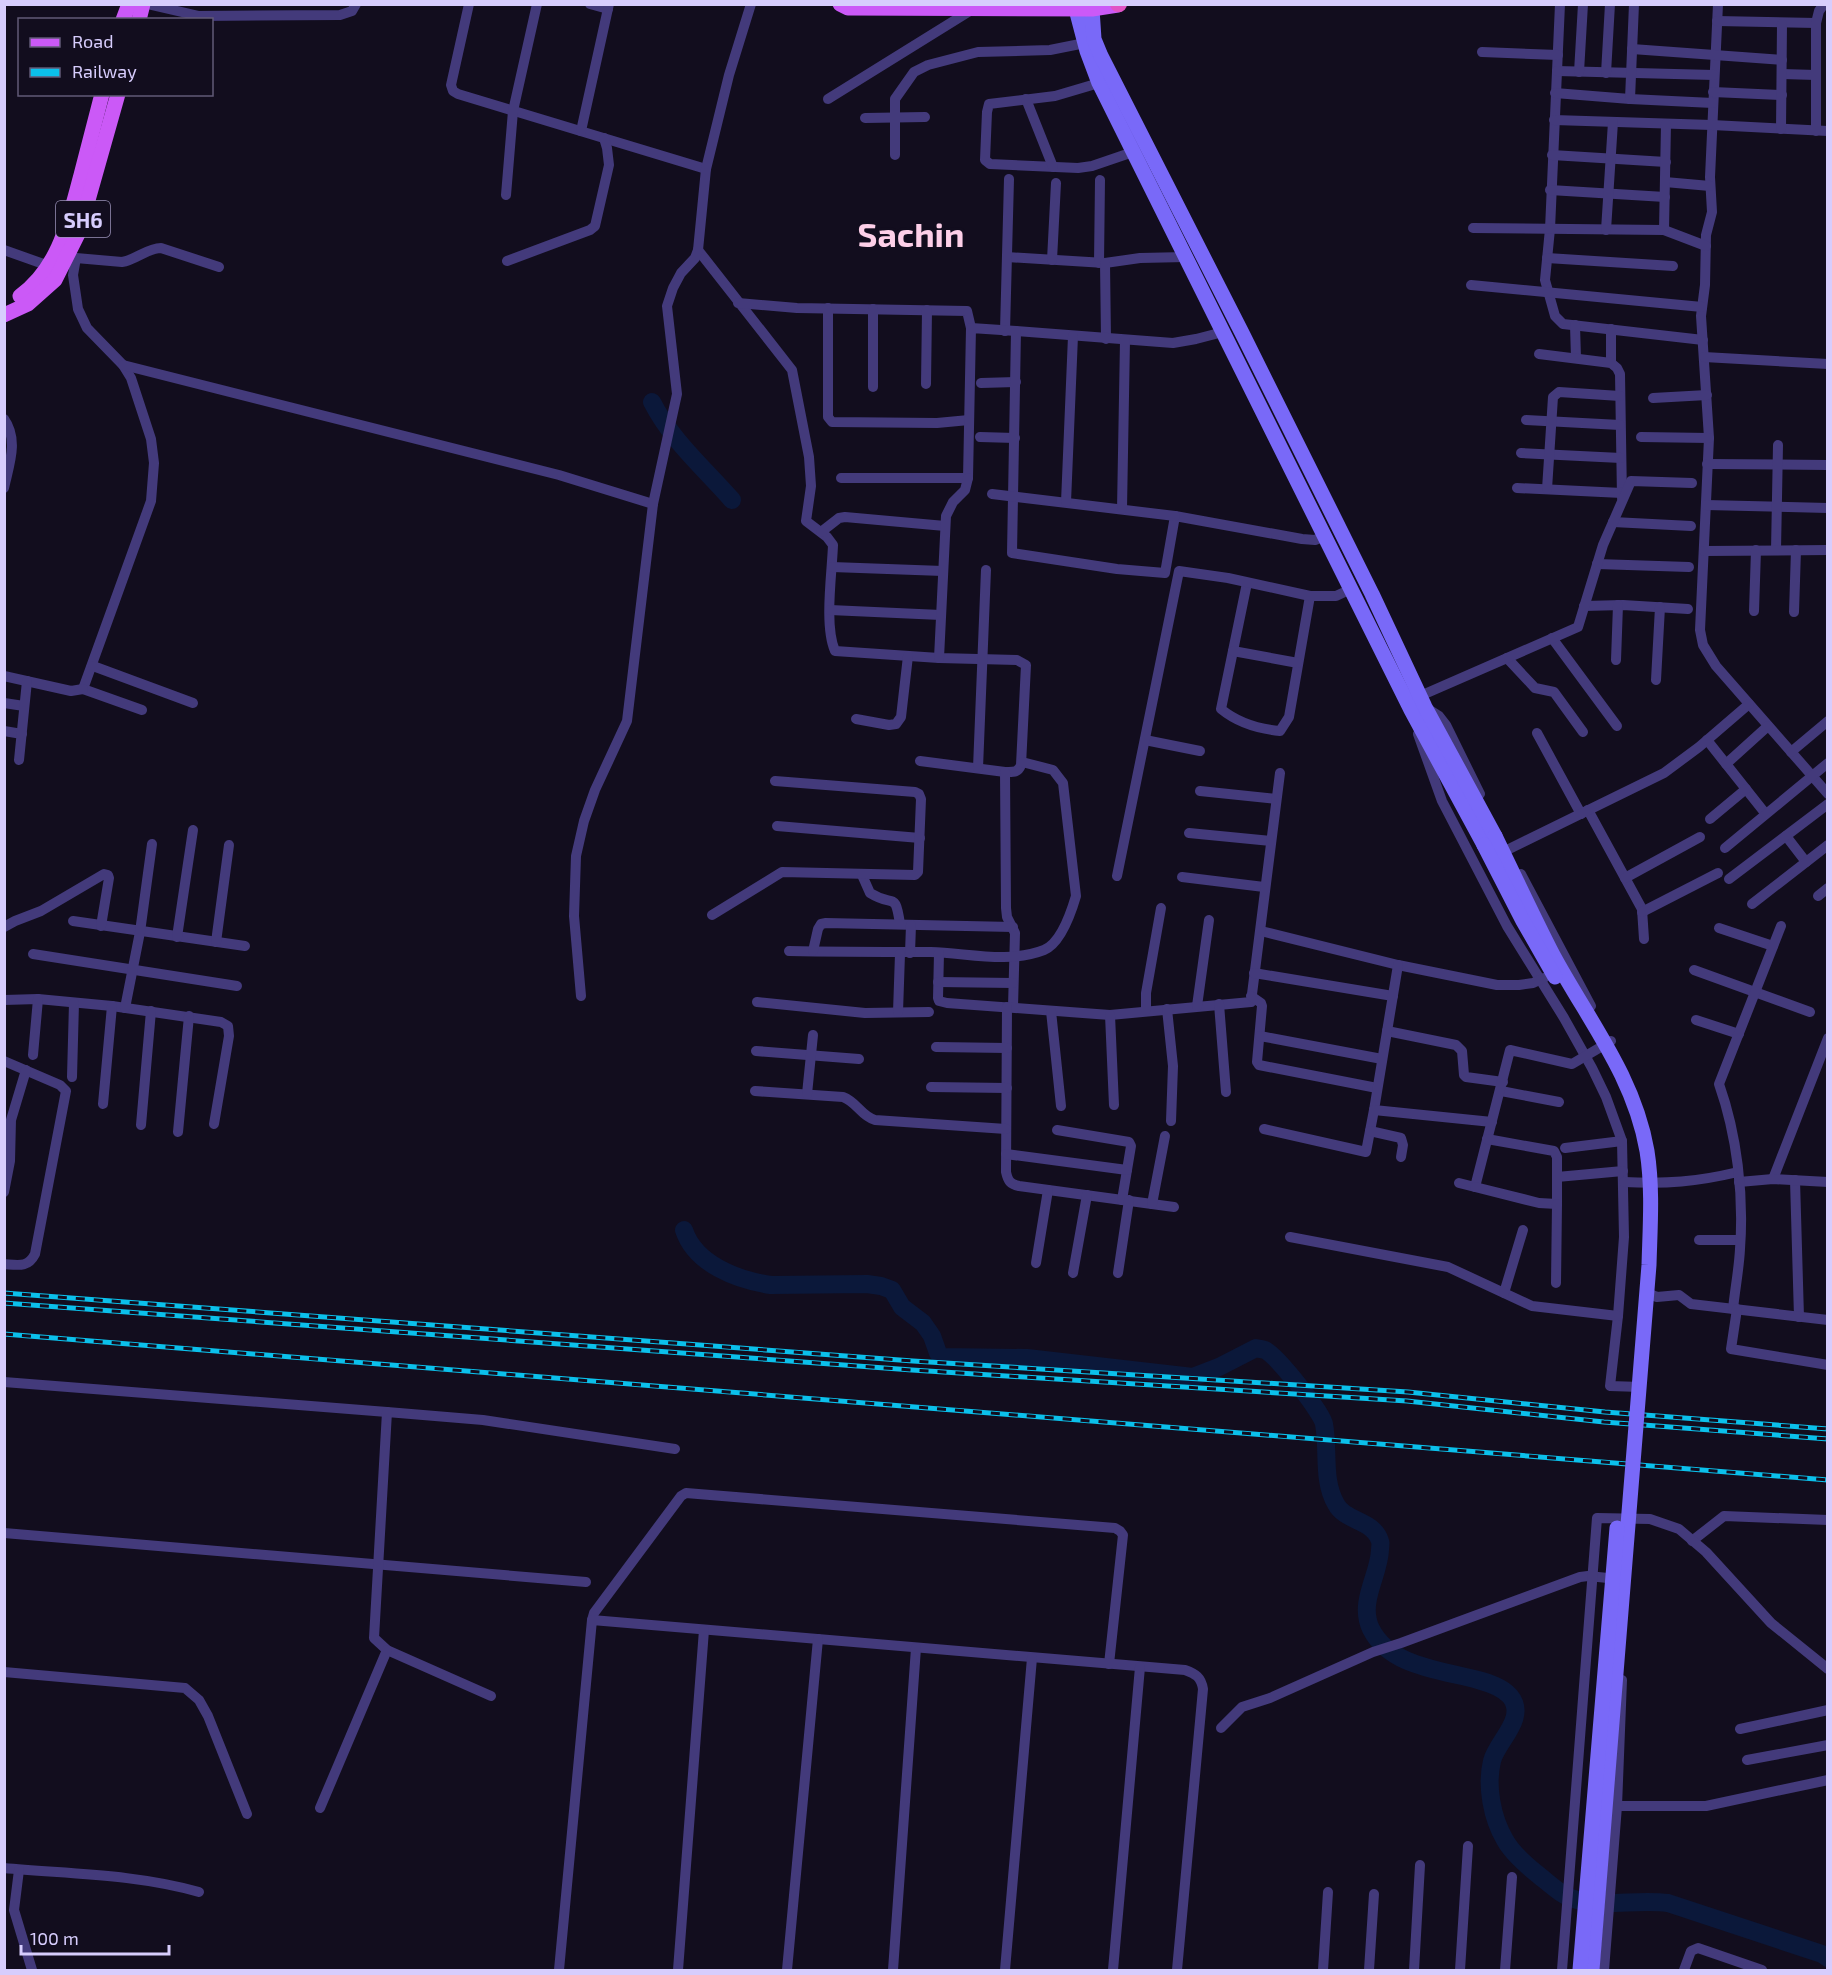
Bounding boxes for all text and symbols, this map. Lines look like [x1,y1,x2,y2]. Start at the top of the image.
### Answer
legend [18,18,213,96]
text: Road [72,30,113,52]
text: Railway [72,60,137,82]
road number: SH6 [56,201,110,237]
district label: Sachin [858,213,964,254]
scale bar [21,1918,170,1956]
text: 100 m [30,1927,79,1949]

